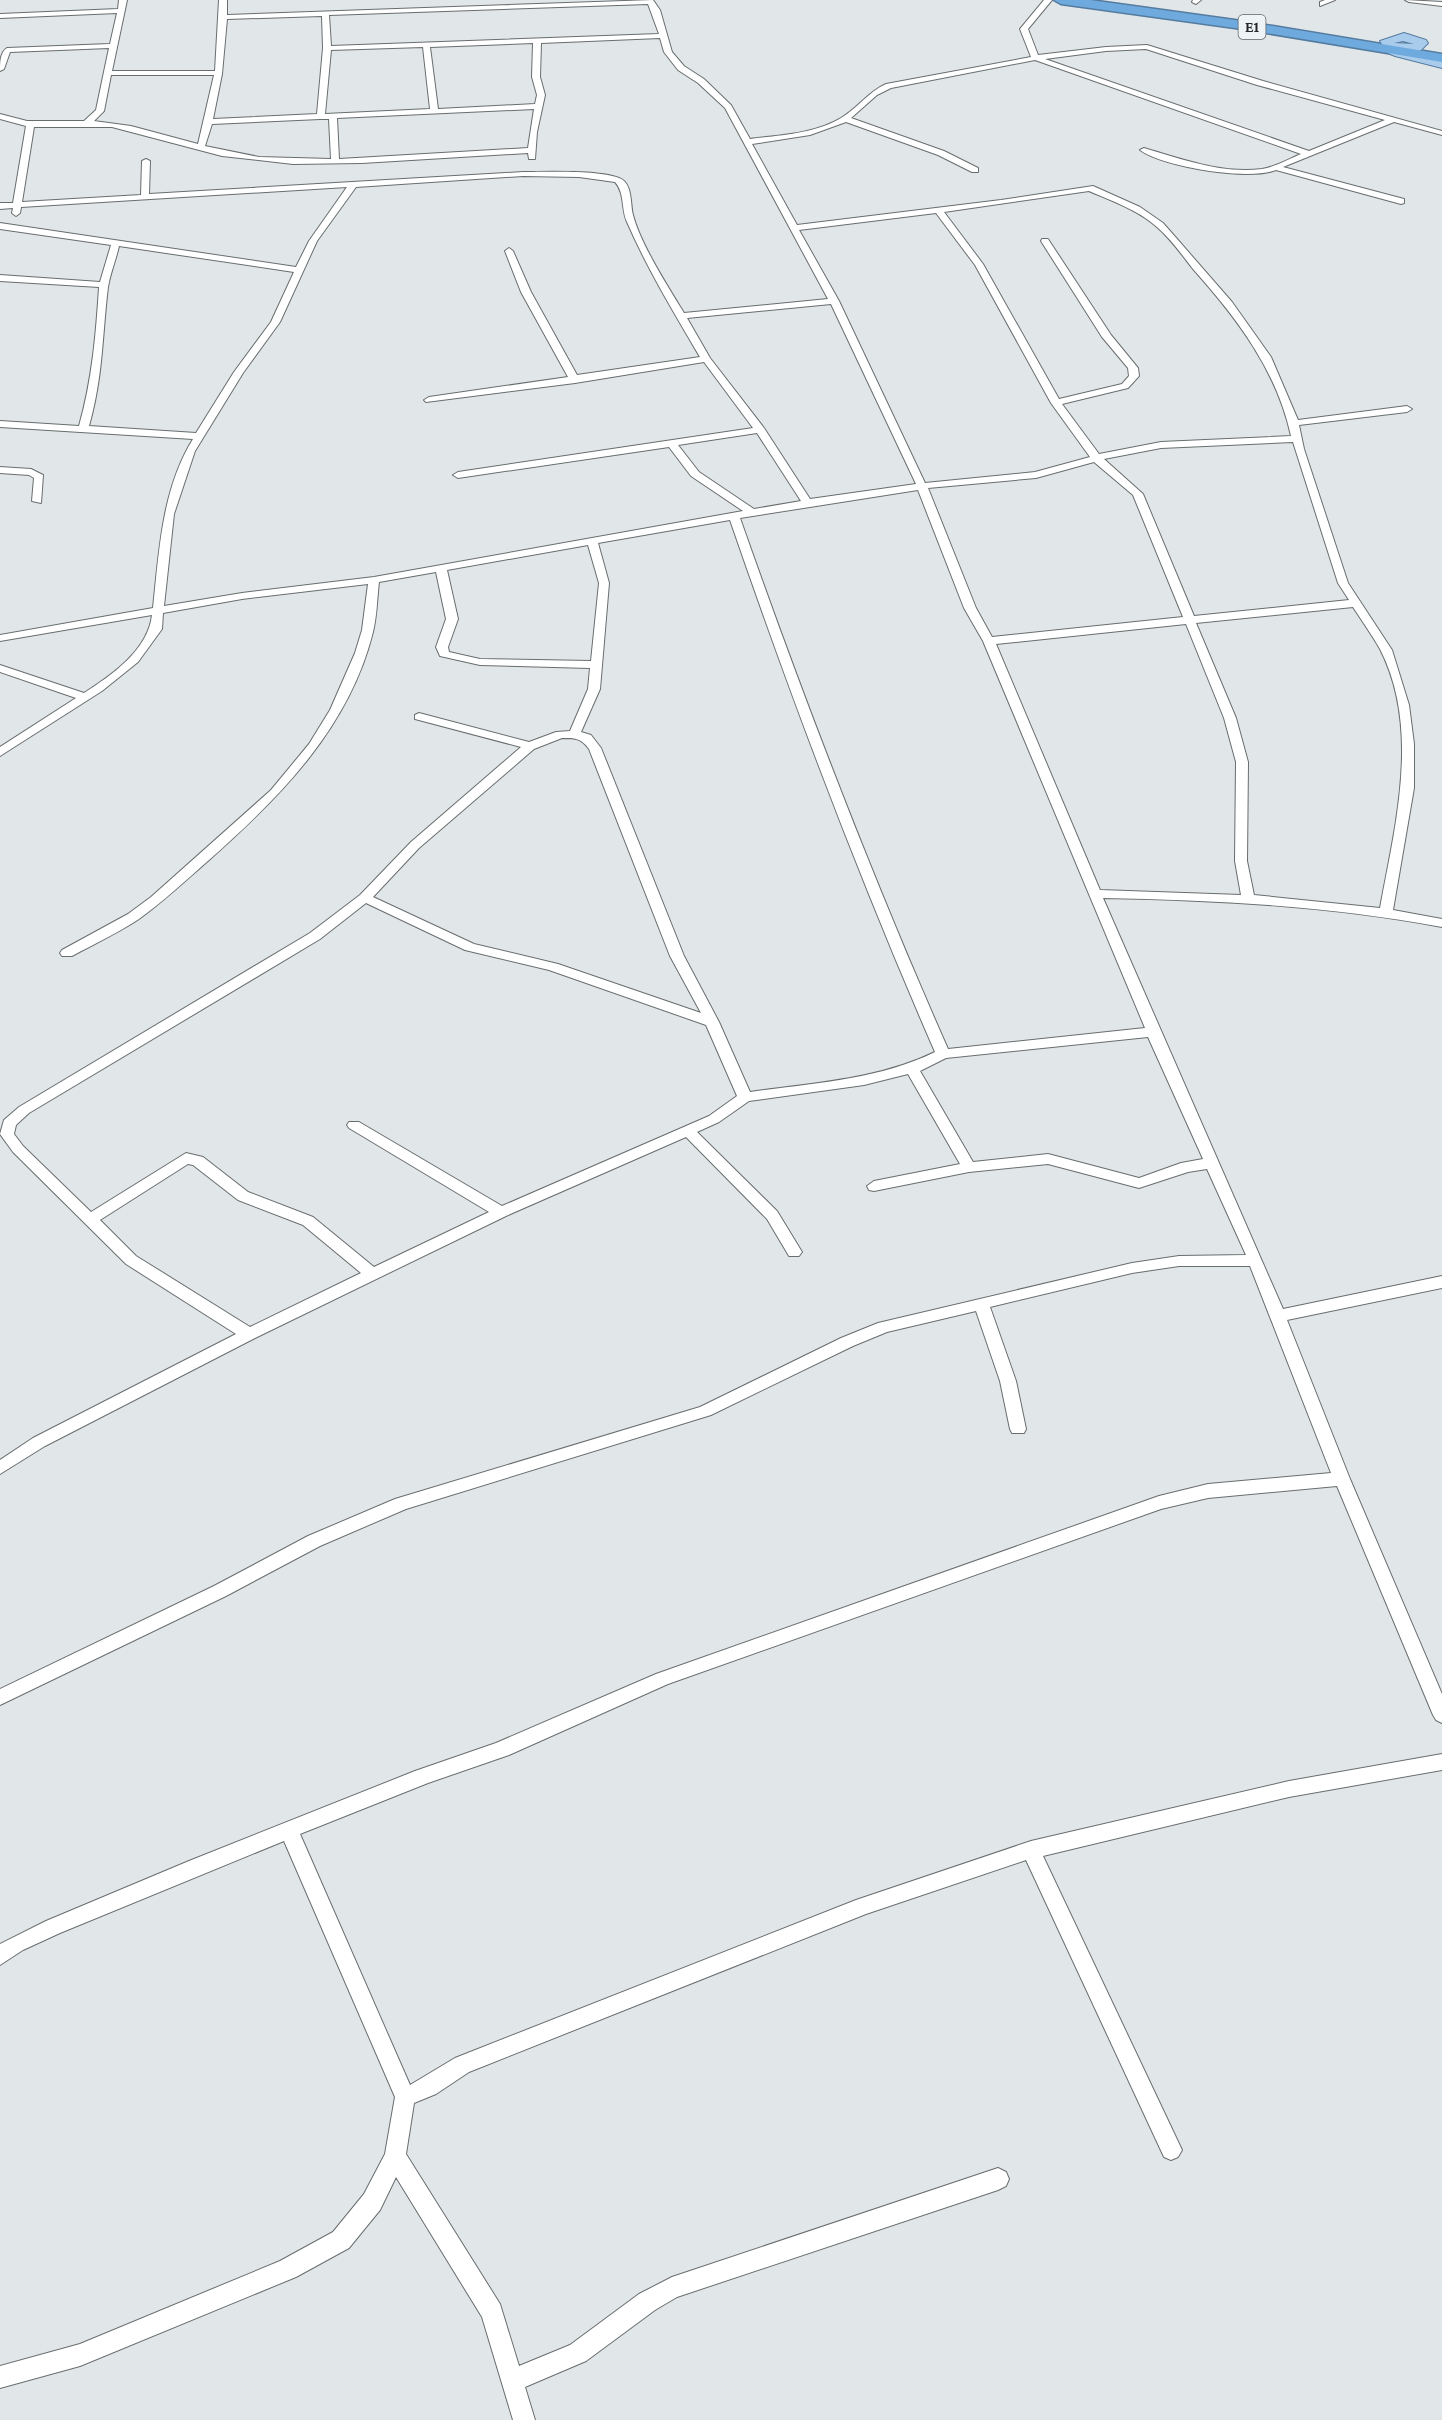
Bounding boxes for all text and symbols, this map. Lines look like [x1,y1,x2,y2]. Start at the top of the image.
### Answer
road number: E1 [1238,15,1266,39]

